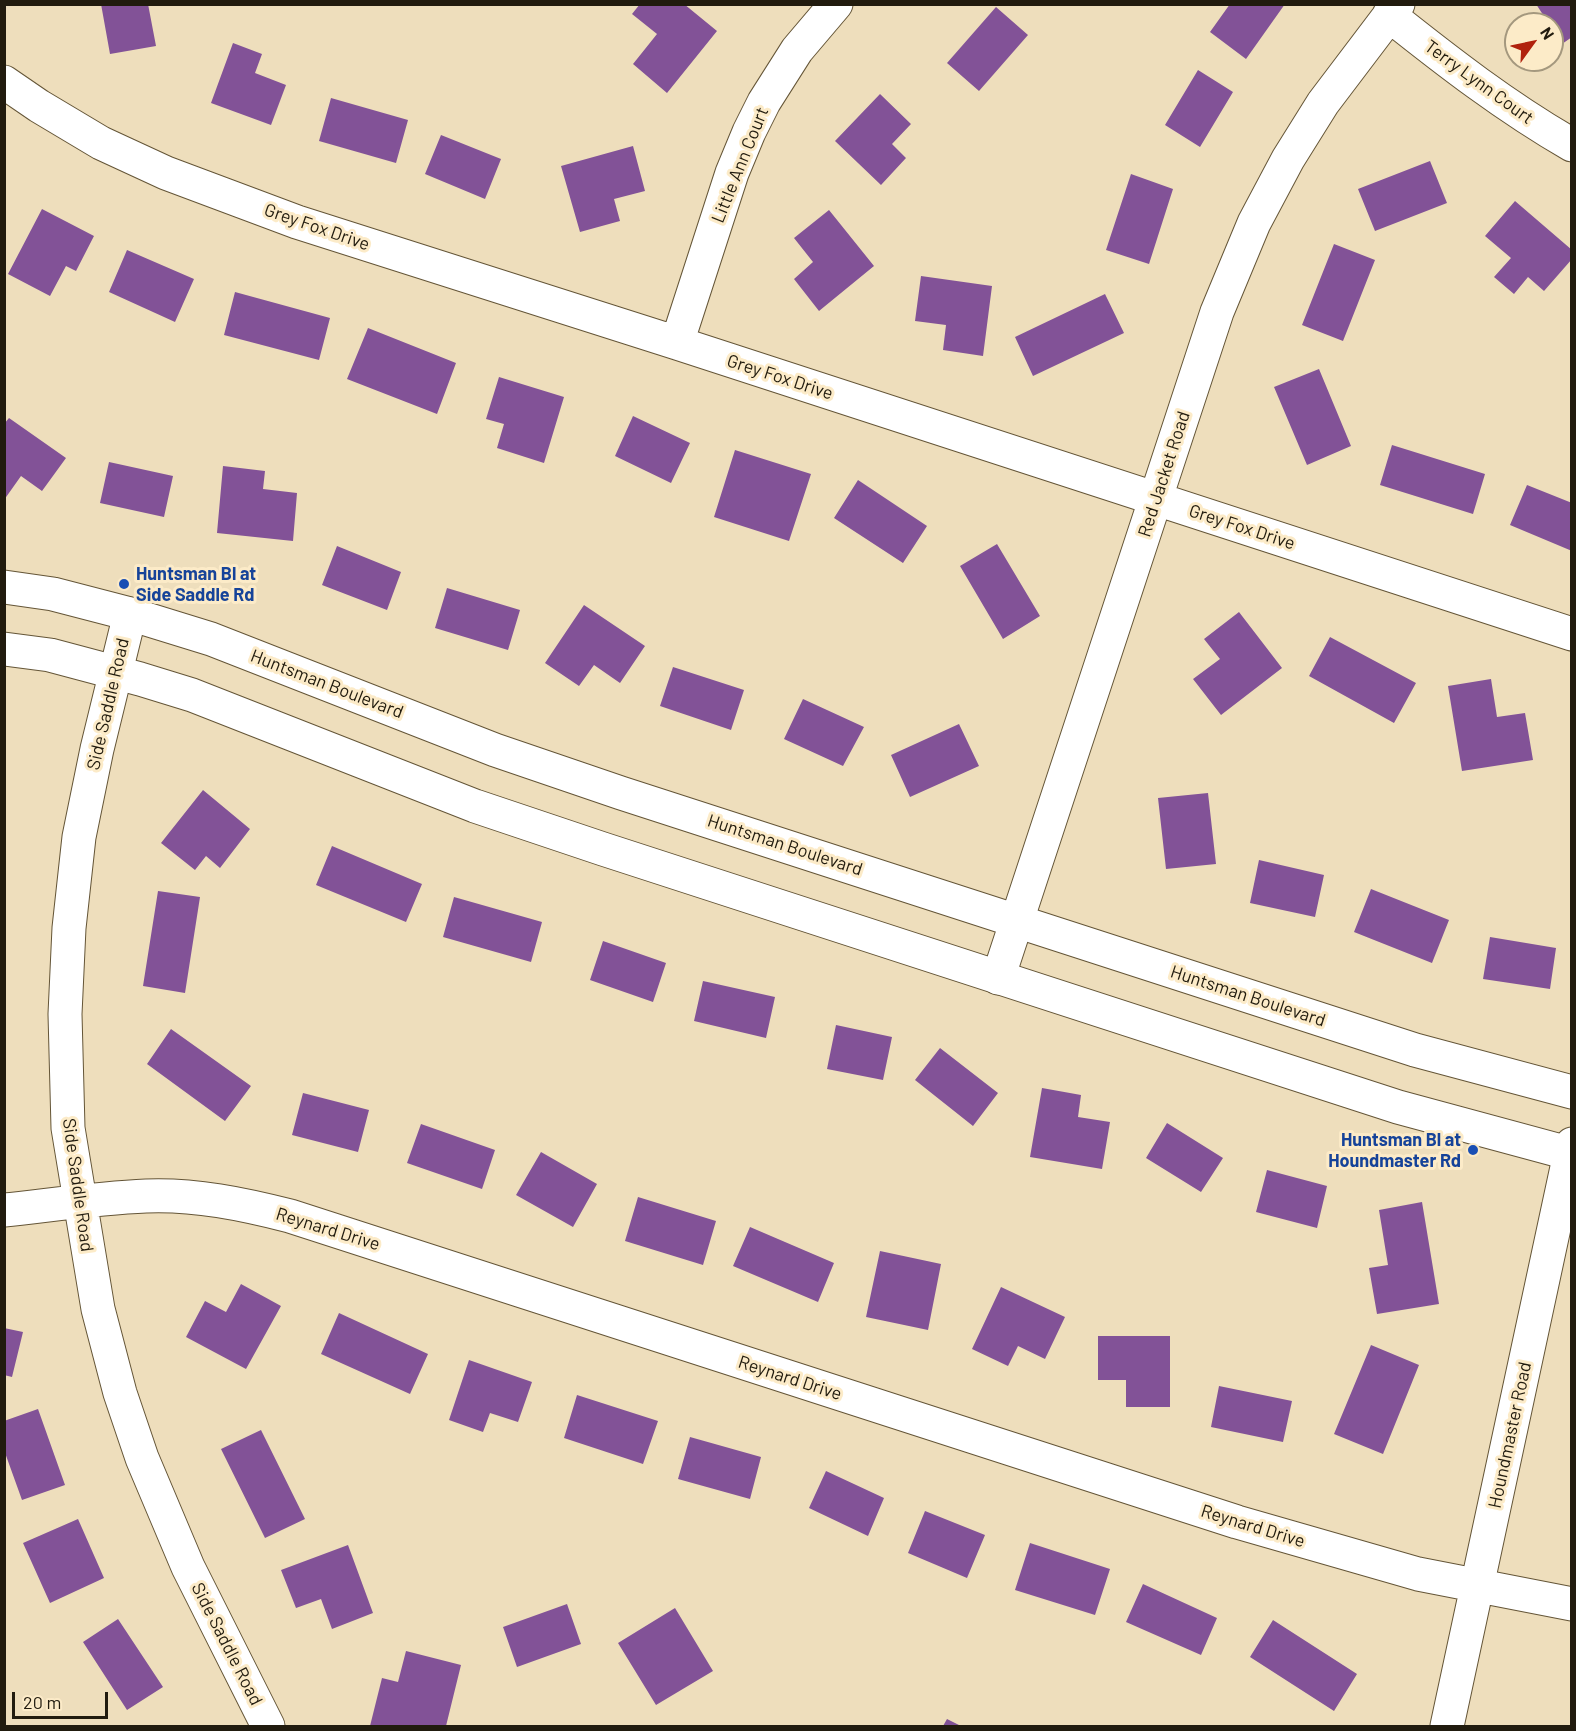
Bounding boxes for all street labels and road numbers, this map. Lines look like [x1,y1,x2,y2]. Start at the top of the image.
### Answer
street label: Terry Lynn Court [1420,35,1538,129]
street label: Little Ann Court [707,104,773,226]
street label: Grey Fox Drive [261,199,373,255]
street label: Grey Fox Drive [724,350,836,404]
street label: Red Jacket Road [1133,408,1195,540]
street label: Grey Fox Drive [1186,500,1298,554]
street label: Side Saddle Road [82,636,134,772]
street label: Huntsman Boulevard [248,645,406,723]
street label: Huntsman Boulevard [705,810,865,880]
street label: Huntsman Boulevard [1168,961,1328,1031]
street label: Side Saddle Road [58,1117,98,1253]
street label: Reynard Drive [273,1203,383,1255]
street label: Reynard Drive [736,1351,844,1405]
street label: Houndmaster Road [1484,1360,1536,1510]
street label: Reynard Drive [1198,1500,1308,1552]
street label: Side Saddle Road [187,1579,267,1709]

